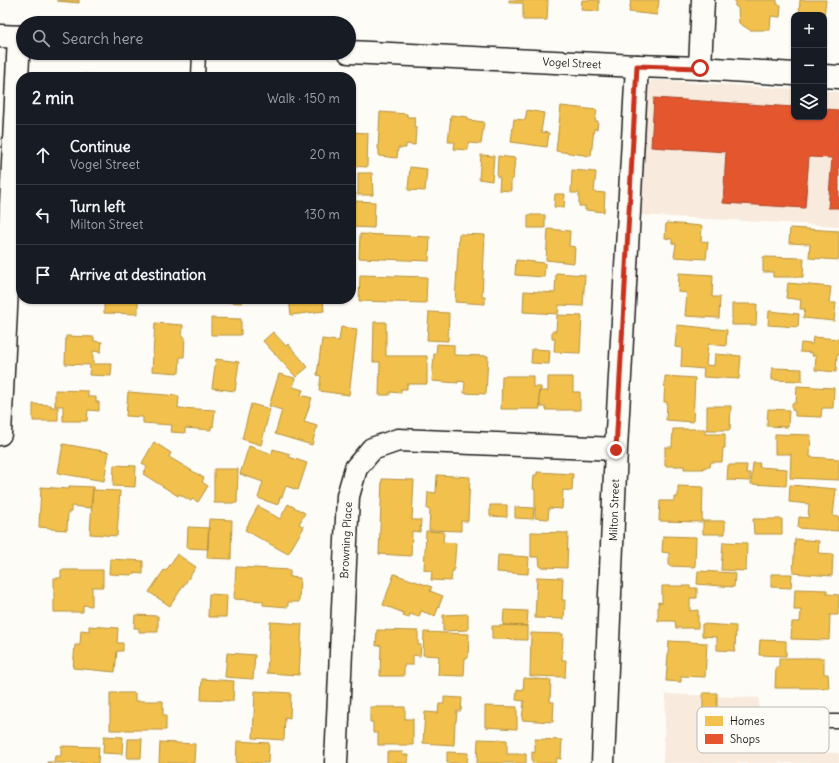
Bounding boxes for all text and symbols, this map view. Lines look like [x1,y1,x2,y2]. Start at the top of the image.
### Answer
map controls [791,12,827,120]
button: + [791,12,827,48]
search box [16,16,356,60]
icon: search [30,27,52,49]
text: Search here [62,29,143,48]
button: − [791,48,827,84]
street label: Vogel Street [542,54,602,72]
route start [691,59,709,77]
button: layers [791,84,827,120]
text: 2 min [32,87,74,109]
text: Walk · 150 m [267,90,340,107]
text: Continue [70,137,131,156]
icon: ahead [32,144,54,166]
text: 20 m [310,146,340,163]
text: Vogel Street [70,156,140,173]
text: Turn left [70,197,125,216]
icon: left [32,204,54,226]
text: 130 m [304,206,340,223]
text: Milton Street [70,216,143,233]
icon: arrive [32,264,54,286]
text: Arrive at destination [70,265,206,284]
route end [607,441,625,459]
street label: Milton Street [606,478,622,541]
street label: Browning Place [337,501,355,579]
legend [697,707,829,753]
text: Homes [730,714,765,728]
text: Shops [730,732,760,746]

